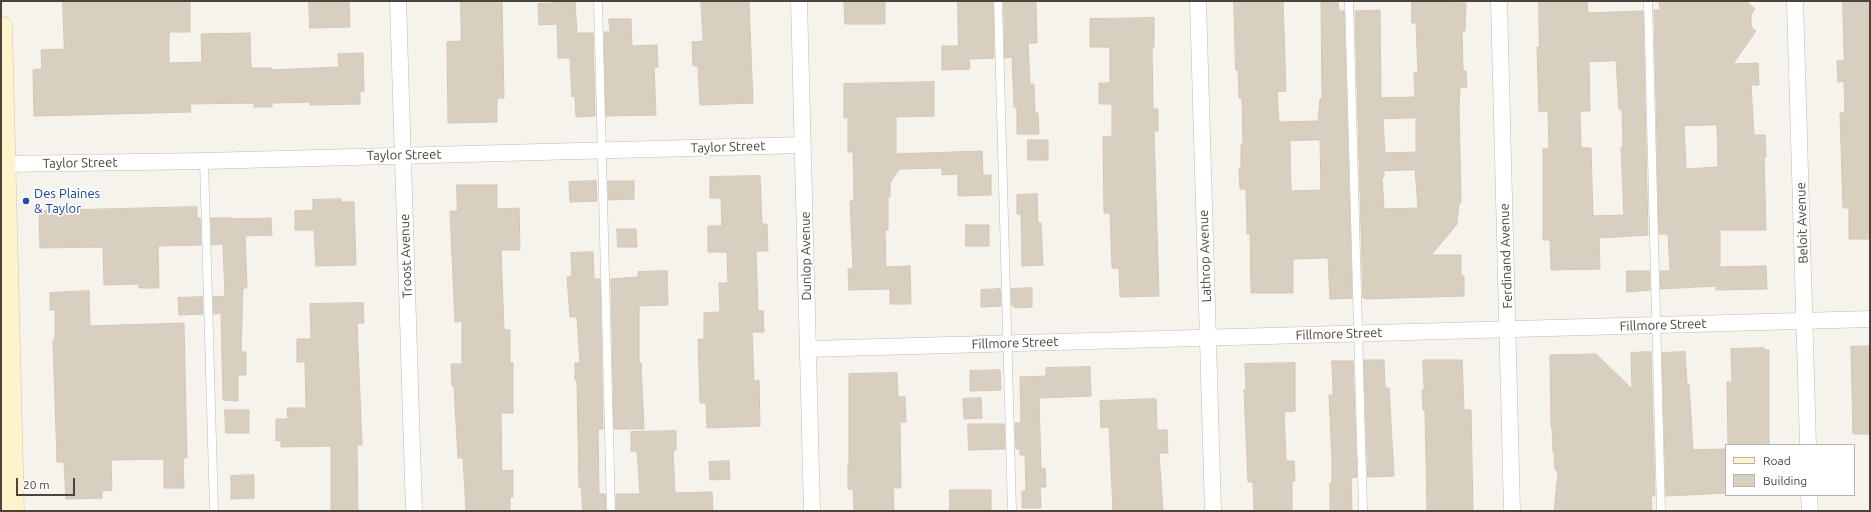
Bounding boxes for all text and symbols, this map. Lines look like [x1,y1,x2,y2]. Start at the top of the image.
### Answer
street label: Taylor Street [690,138,766,156]
street label: Taylor Street [366,147,442,163]
street label: Taylor Street [42,155,118,171]
street label: Beloit Avenue [1793,182,1811,264]
place label: Des Plaines & Taylor [34,186,100,217]
marker: Des Plaines & Taylor [21,196,31,206]
street label: Ferdinand Avenue [1496,203,1516,309]
street label: Lathrop Avenue [1196,209,1214,303]
street label: Dunlop Avenue [797,211,815,301]
street label: Troost Avenue [397,214,415,298]
street label: Fillmore Street [1619,316,1707,334]
street label: Fillmore Street [1295,325,1383,343]
street label: Fillmore Street [971,334,1059,352]
legend [1725,444,1855,496]
text: Road [1763,454,1791,467]
scale bar [18,470,77,496]
text: Building [1763,474,1807,487]
text: 20 m [23,478,50,491]

